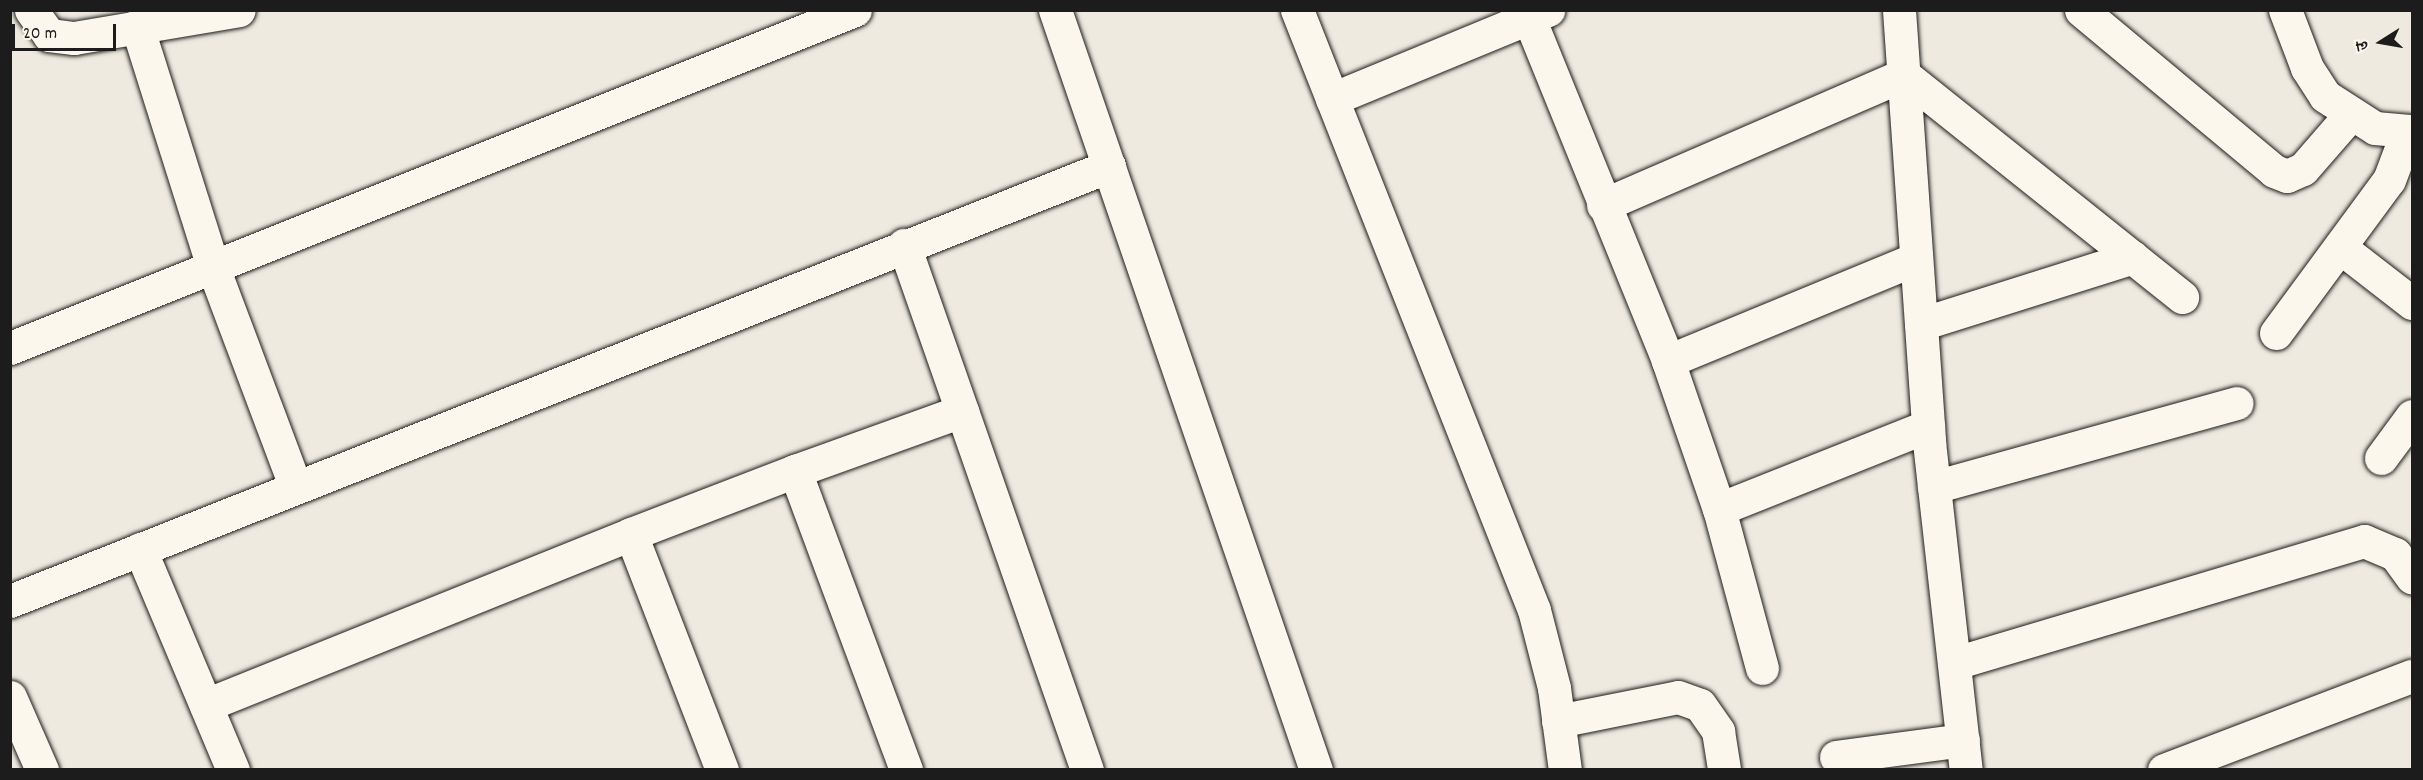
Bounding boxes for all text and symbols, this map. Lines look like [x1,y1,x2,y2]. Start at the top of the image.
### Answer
scale bar [15,12,118,50]
north arrow [2351,12,2411,72]
text: 20 m [23,22,57,47]
text: उ [2351,39,2375,52]

